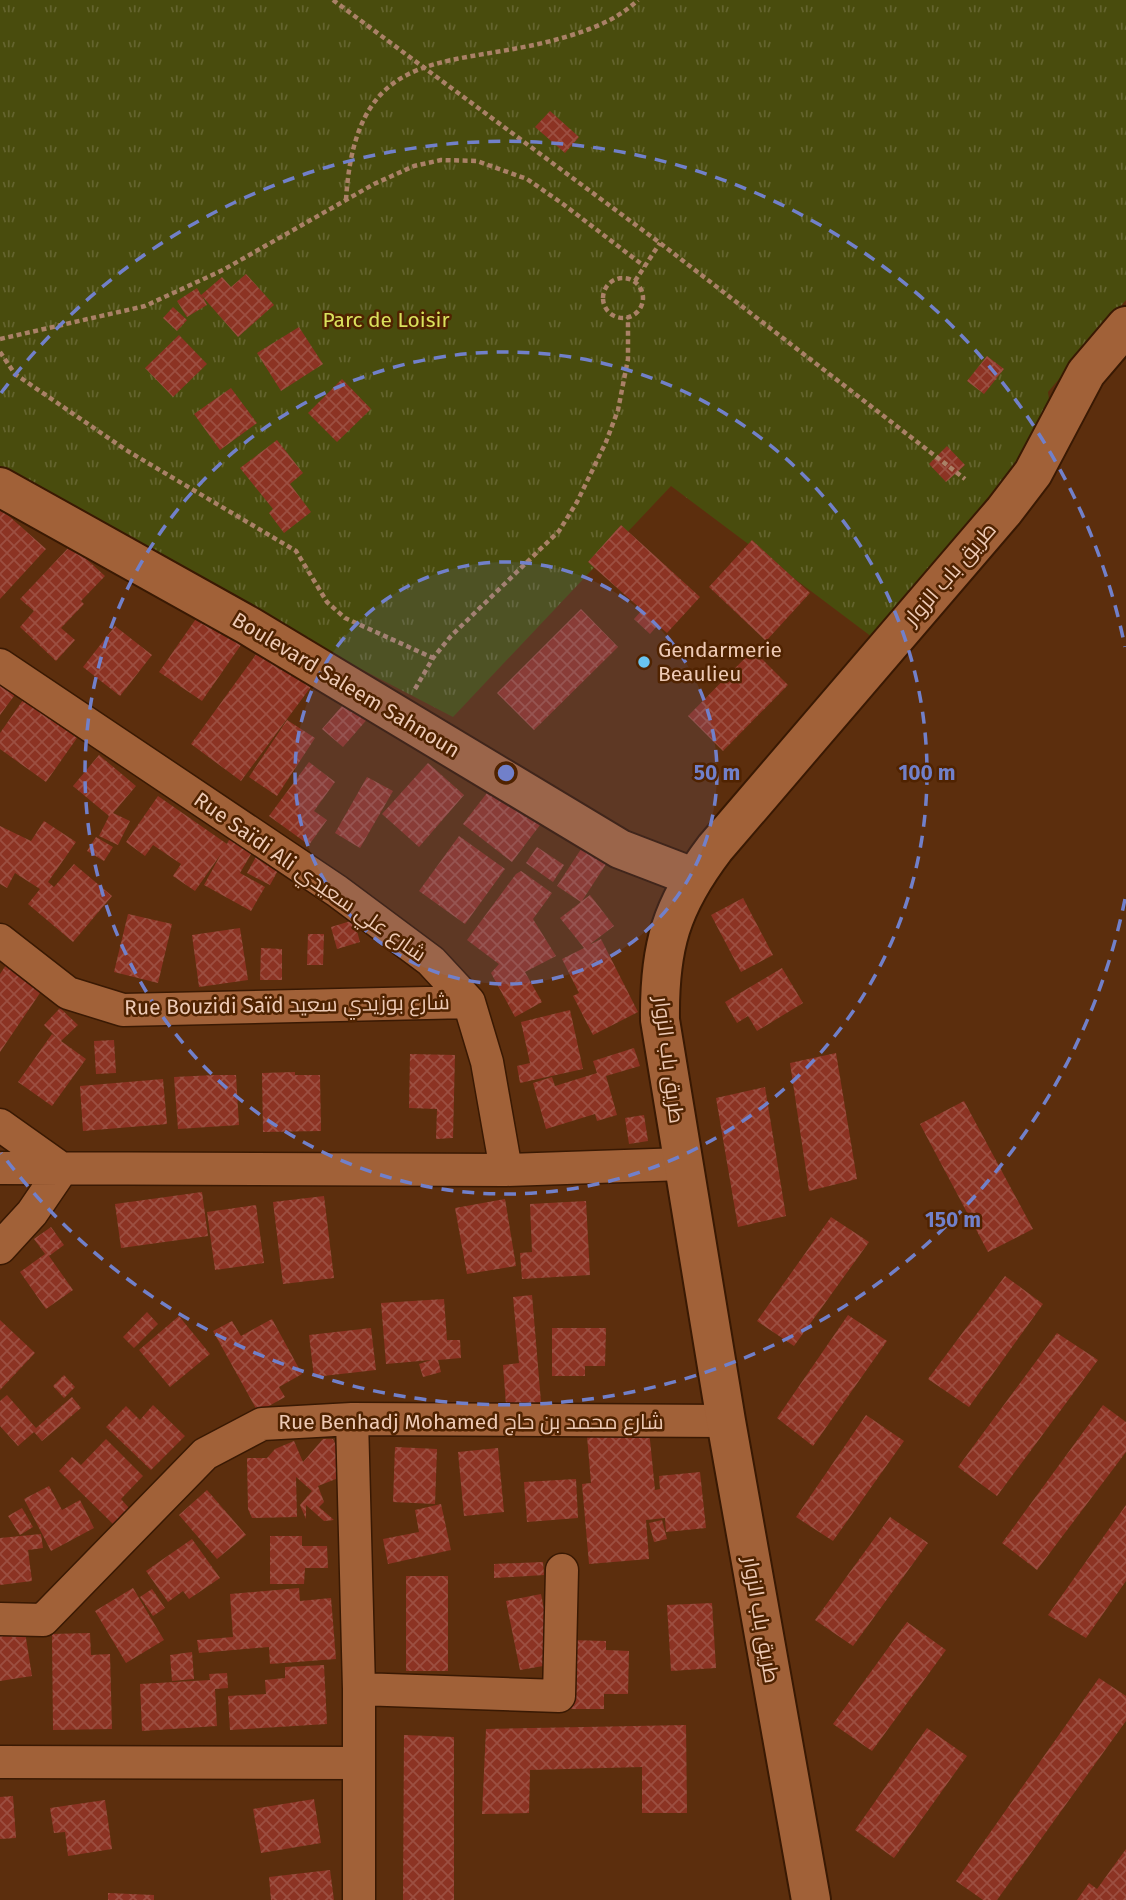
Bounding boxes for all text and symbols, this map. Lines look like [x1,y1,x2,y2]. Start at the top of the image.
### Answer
park label: Parc de Loisir [322,307,450,333]
street label: طريق باب الزوار [898,517,1002,632]
street label: Boulevard Saleem Sahnoun [227,607,465,763]
place label: Gendarmerie Beaulieu [658,637,782,687]
marker: Gendarmerie Beaulieu [636,654,652,670]
text: 50 m [694,760,740,786]
text: 100 m [898,760,956,786]
centre of rings [494,761,518,785]
street label: Rue Saïdi Ali شارع علي سعيدي [187,787,431,970]
street label: Rue Bouzidi Saïd شارع بوزيدي سعيد [124,989,450,1024]
street label: طريق باب الزوار [648,994,690,1125]
text: 150 m [925,1207,981,1233]
street label: Rue Benhadj Mohamed شارع محمد بن حاج [278,1409,664,1436]
street label: طريق باب الزوار [737,1554,785,1685]

